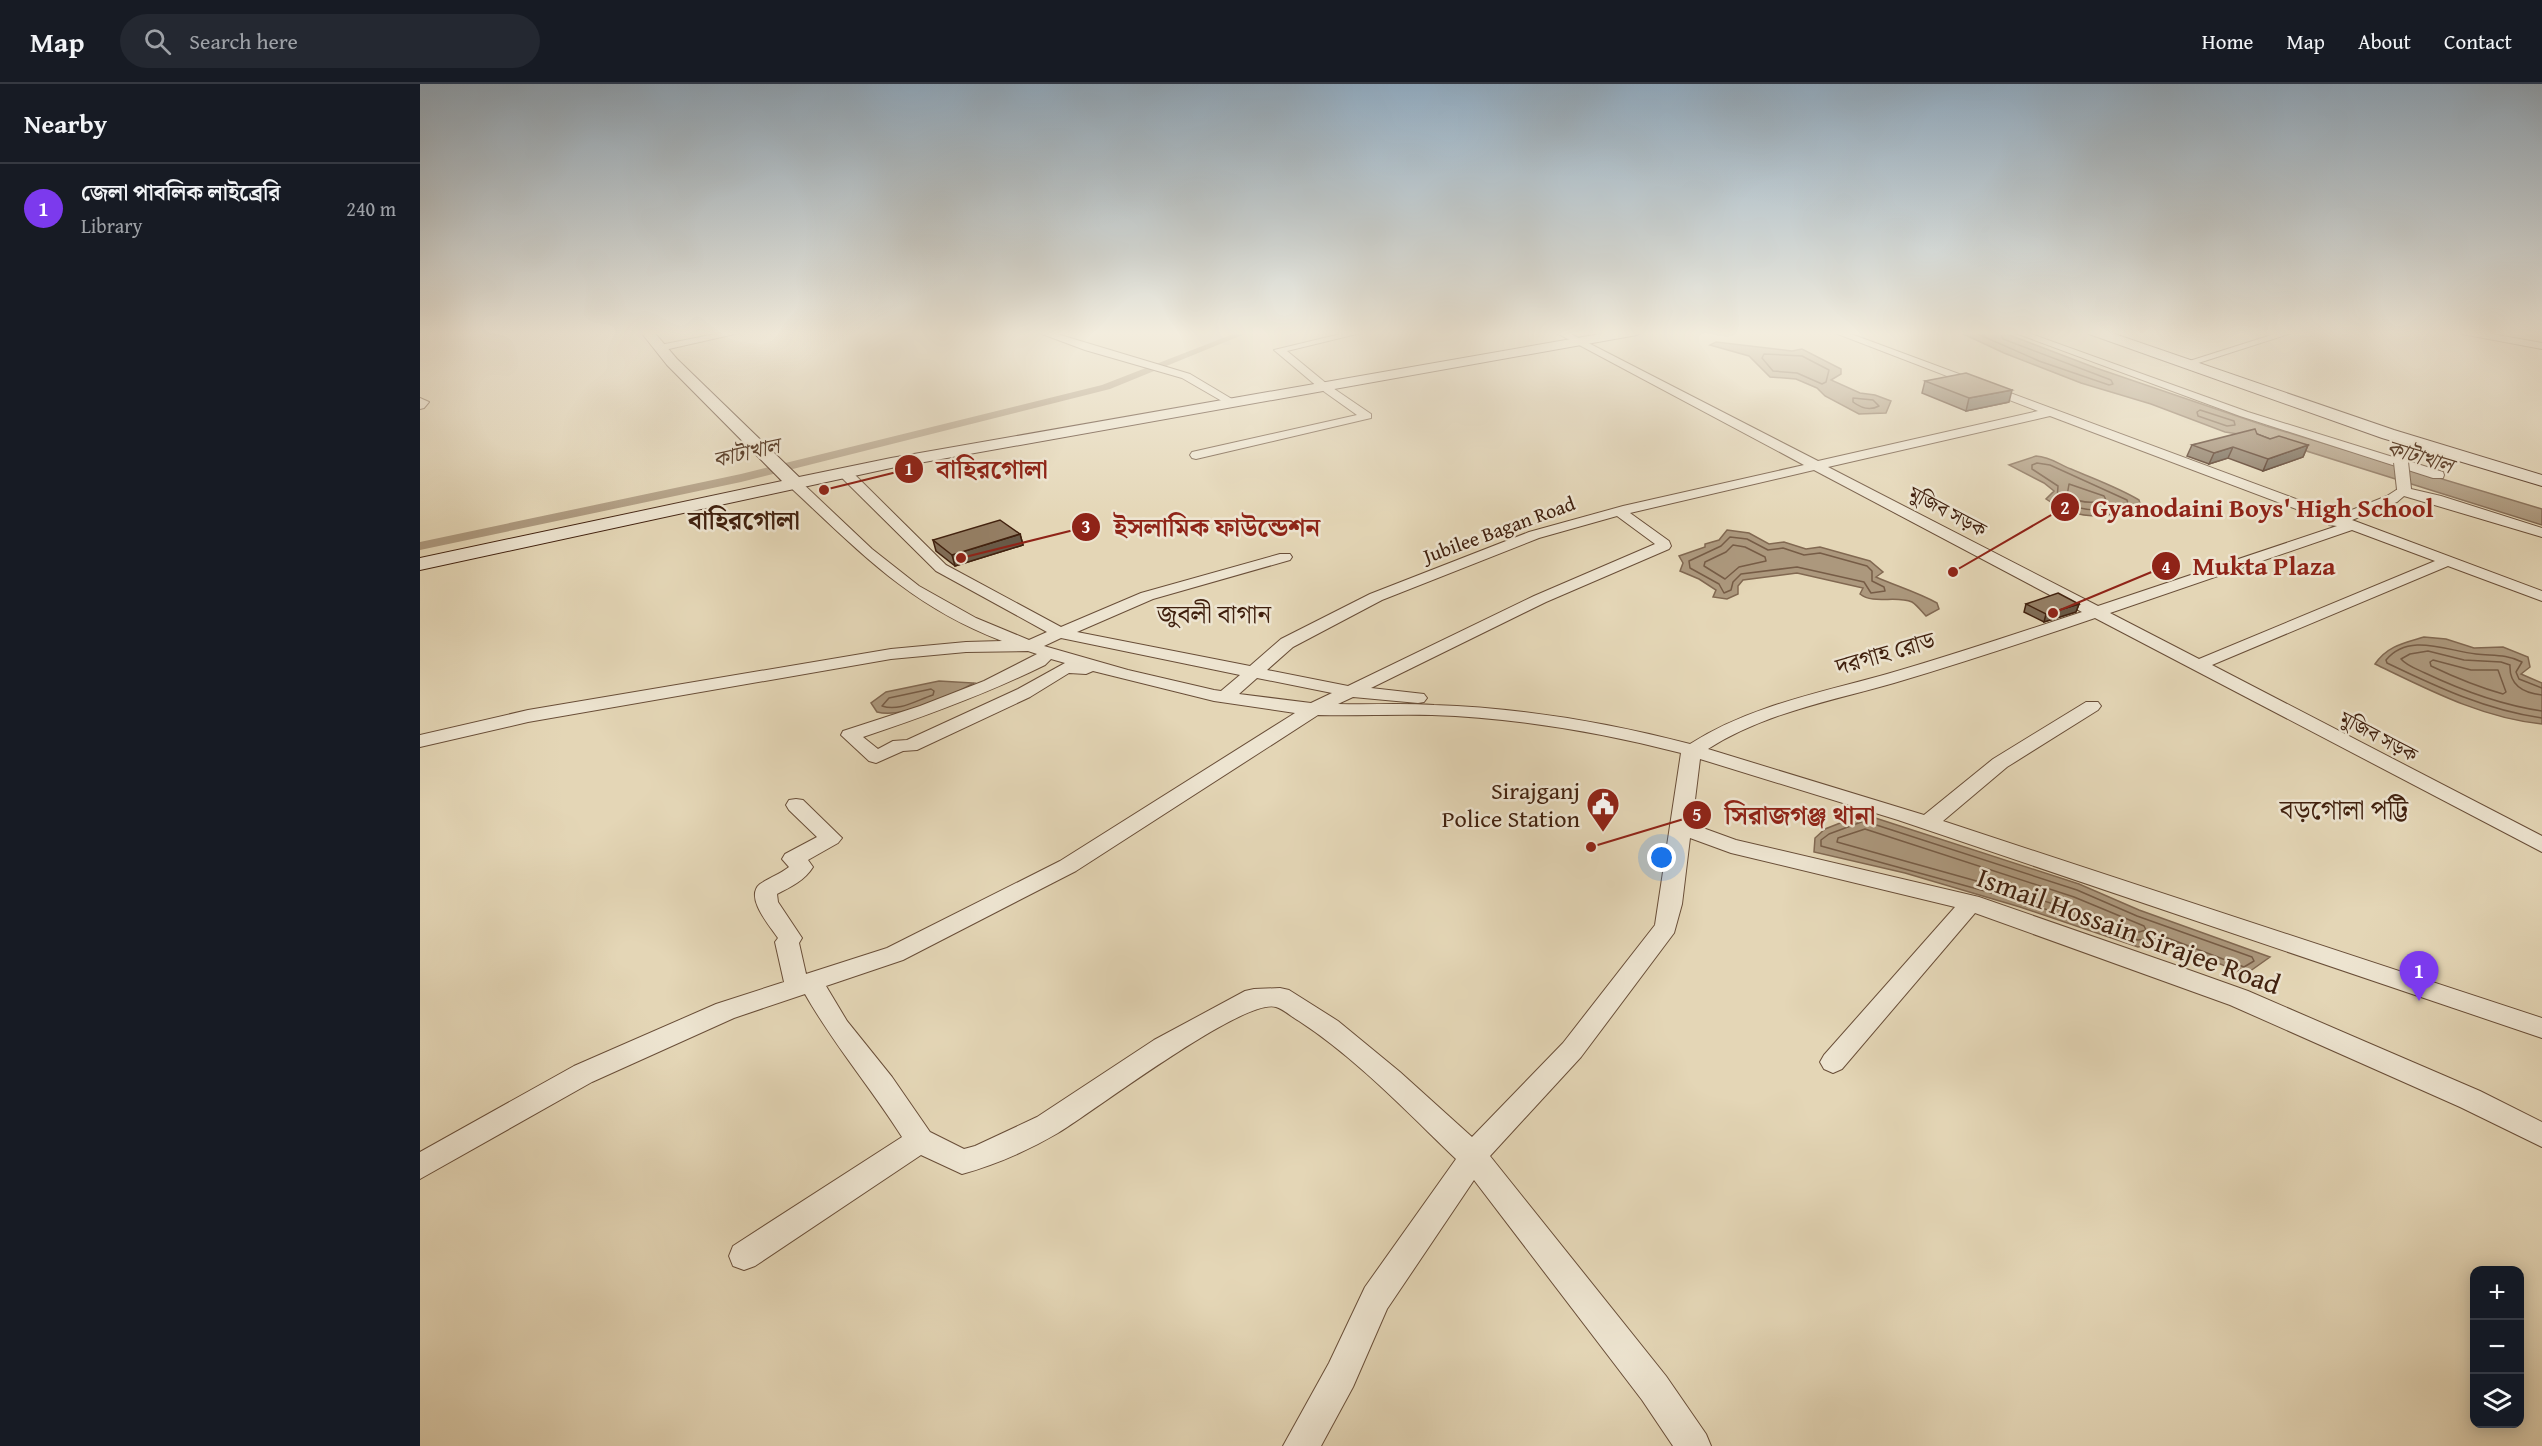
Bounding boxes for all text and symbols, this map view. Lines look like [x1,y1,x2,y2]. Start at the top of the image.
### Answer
search box [120,14,540,68]
text: Map [30,21,84,62]
icon: search [141,25,174,58]
text: Search here [189,25,298,57]
text: Home [2202,26,2253,57]
text: Map [2286,26,2325,57]
text: About [2358,26,2411,57]
text: Contact [2444,26,2512,57]
text: Nearby [24,104,107,143]
text: জেলা পাবলিক লাইব্রেরি [81,176,281,208]
text: 1 [38,194,49,223]
text: 240 m [346,194,396,223]
text: Library [81,211,142,240]
water label: কাটাখাল [709,428,787,475]
water label: কাটাখাল [2383,431,2461,482]
callout: বাহিরগোলা [894,447,1060,491]
text: বাহিরগোলা [935,449,1048,488]
text: 1 [904,455,914,482]
street label: মুজিব সড়ক [1903,478,1993,544]
callout: Gyanodaini Boys' High School [2050,485,2446,529]
street label: Jubilee Bagan Road [1416,488,1579,571]
text: Gyanodaini Boys' High School [2092,488,2434,527]
text: 2 [2060,494,2070,521]
district label: বাহিরগোলা [687,500,800,539]
callout: ইসলামিক ফাউন্ডেশন [1071,505,1332,549]
text: ইসলামিক ফাউন্ডেশন [1113,507,1322,546]
text: 3 [1081,513,1091,540]
callout: Mukta Plaza [2151,544,2348,588]
text: Mukta Plaza [2192,546,2336,585]
text: 4 [2161,553,2171,580]
district label: জুবলী বাগান [1156,594,1272,633]
street label: দরগাহ রোড [1830,622,1940,684]
street label: মুজিব সড়ক [2334,703,2424,769]
place label: Sirajganj Police Station [1442,773,1581,836]
public building icon: Sirajganj Police Station [1585,786,1621,833]
district label: বড়গোলা পট্টি [2279,789,2410,829]
callout: সিরাজগঞ্জ থানা [1682,793,1887,837]
text: সিরাজগঞ্জ থানা [1724,795,1875,834]
text: 5 [1692,801,1702,828]
your location [1647,843,1676,872]
street label: Ismail Hossain Sirajee Road [1971,856,2287,1004]
pin: 1 [2400,952,2438,1001]
map controls [2470,1266,2524,1428]
button: + [2470,1266,2524,1320]
button: − [2470,1320,2524,1374]
button: layers [2470,1374,2524,1428]

